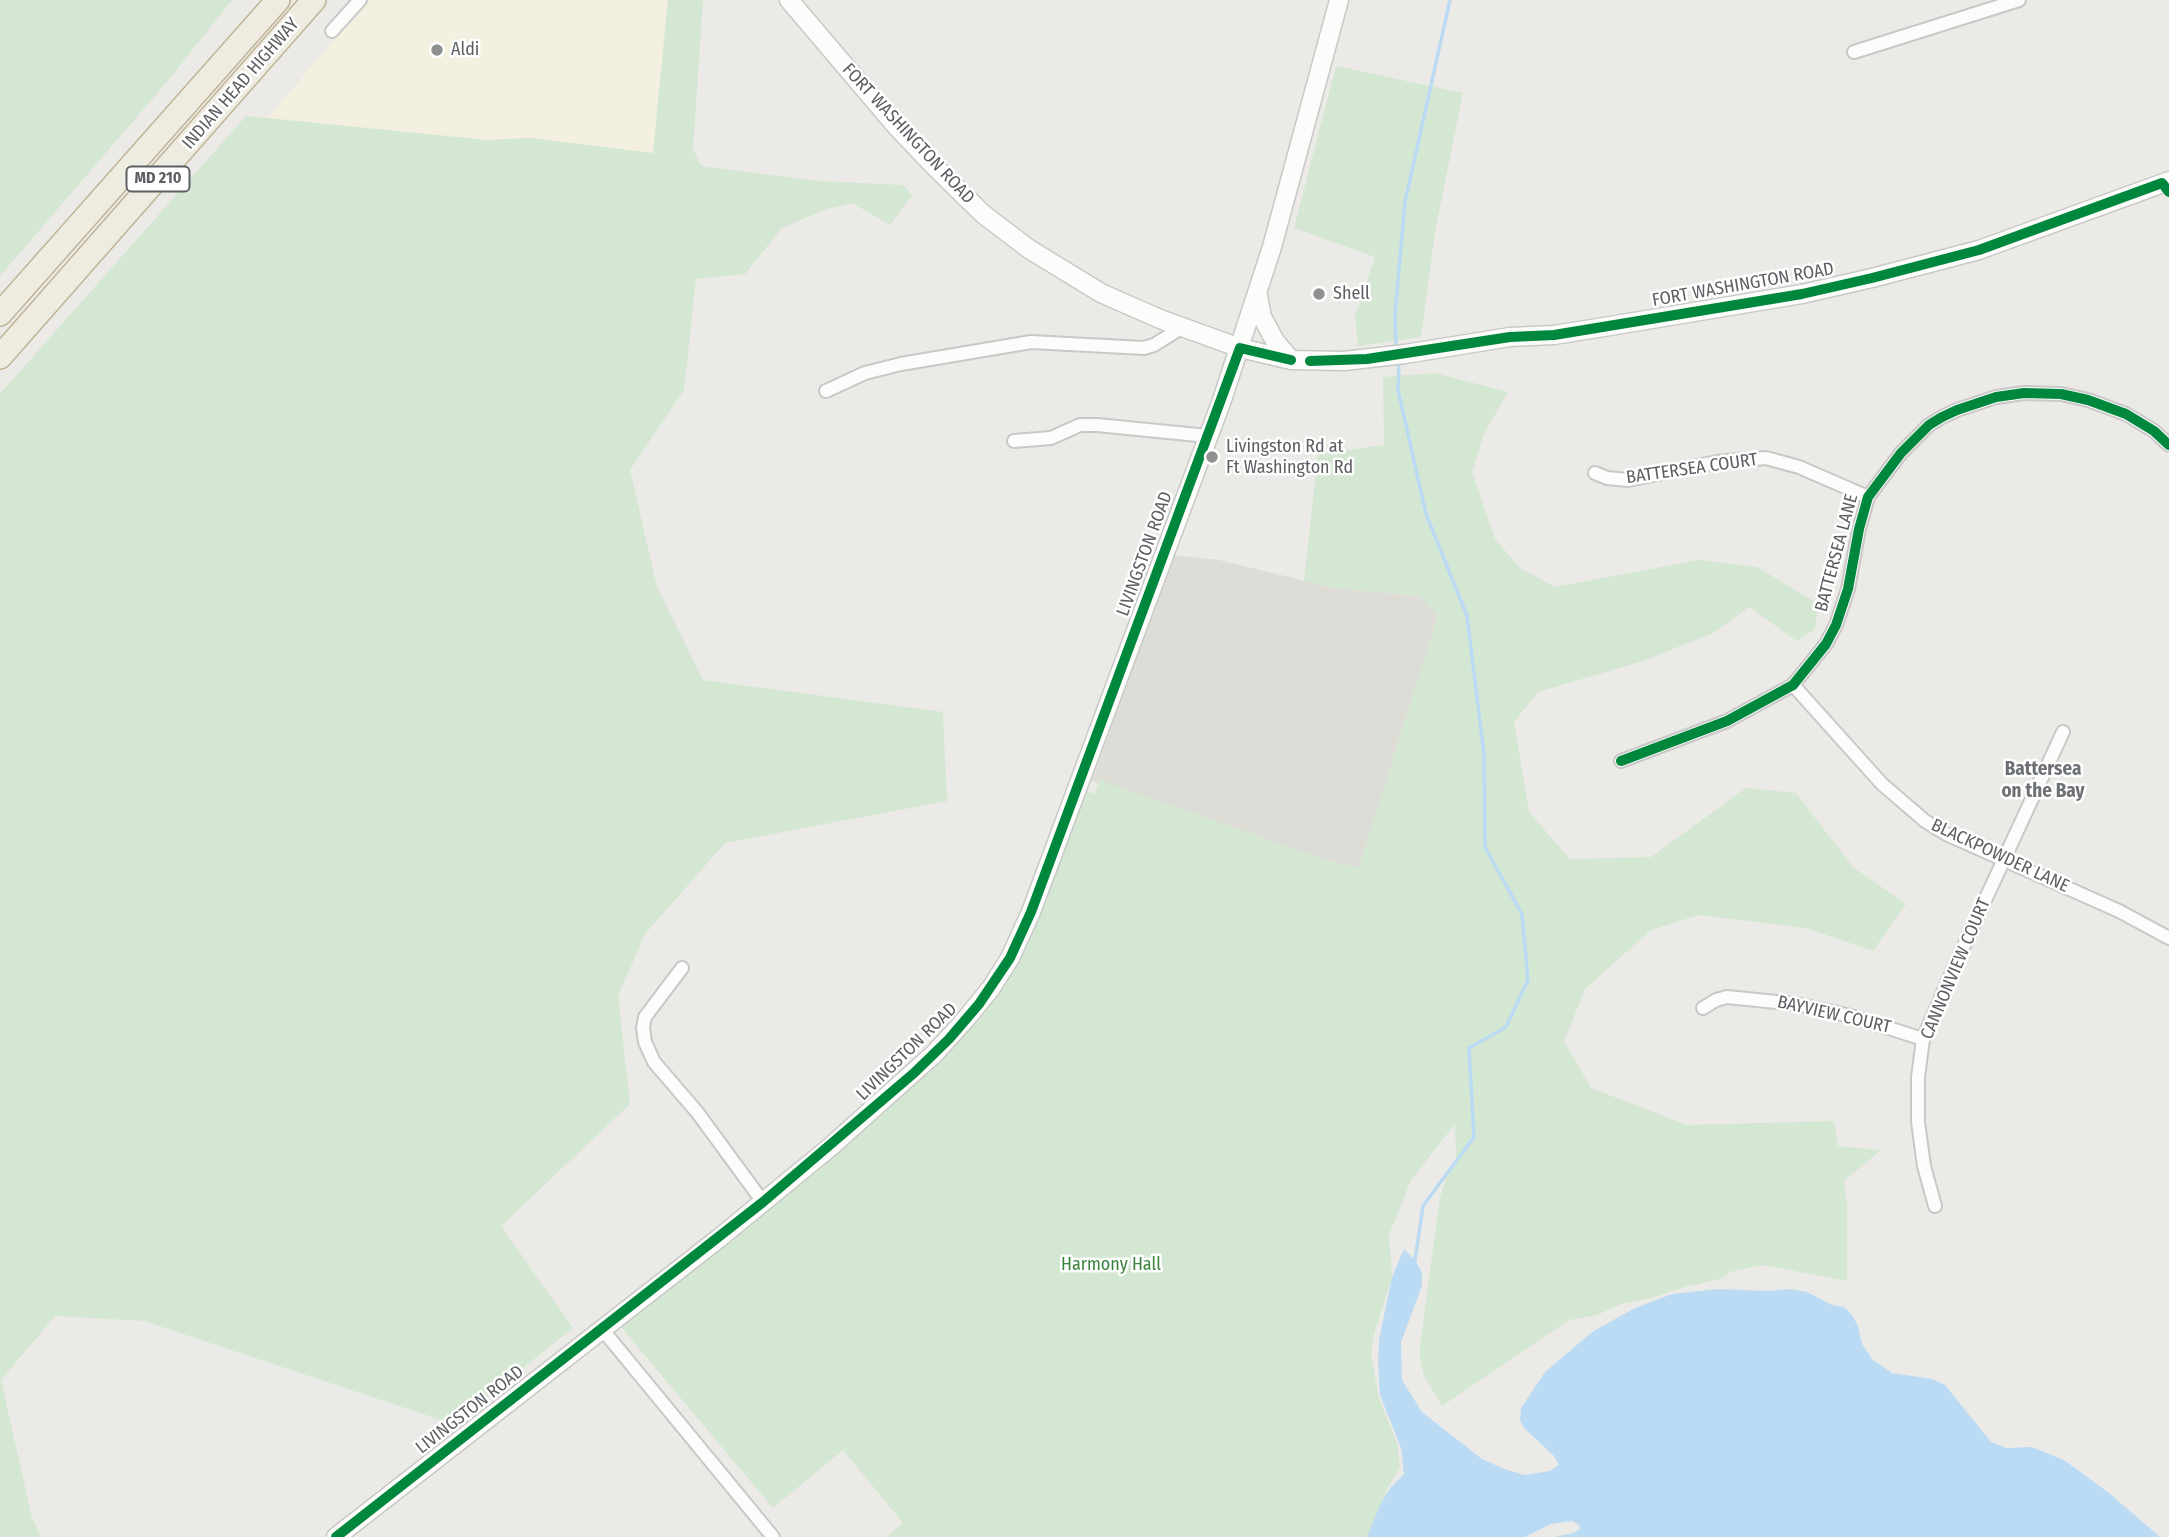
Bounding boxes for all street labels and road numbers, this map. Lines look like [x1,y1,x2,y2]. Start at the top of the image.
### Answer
street label: INDIAN HEAD HIGHWAY [178,14,304,154]
street label: FORT WASHINGTON ROAD [837,59,979,209]
road number: MD 210 [127,167,190,192]
street label: FORT WASHINGTON ROAD [1650,258,1836,312]
street label: BATTERSEA COURT [1625,449,1759,489]
street label: LIVINGSTON ROAD [1112,489,1178,619]
street label: BATTERSEA LANE [1811,492,1863,614]
street label: BLACKPOWDER LANE [1928,815,2072,897]
street label: CANNONVIEW COURT [1917,895,1995,1043]
street label: BAYVIEW COURT [1775,991,1893,1039]
street label: LIVINGSTON ROAD [852,999,962,1105]
street label: LIVINGSTON ROAD [412,1361,528,1459]

